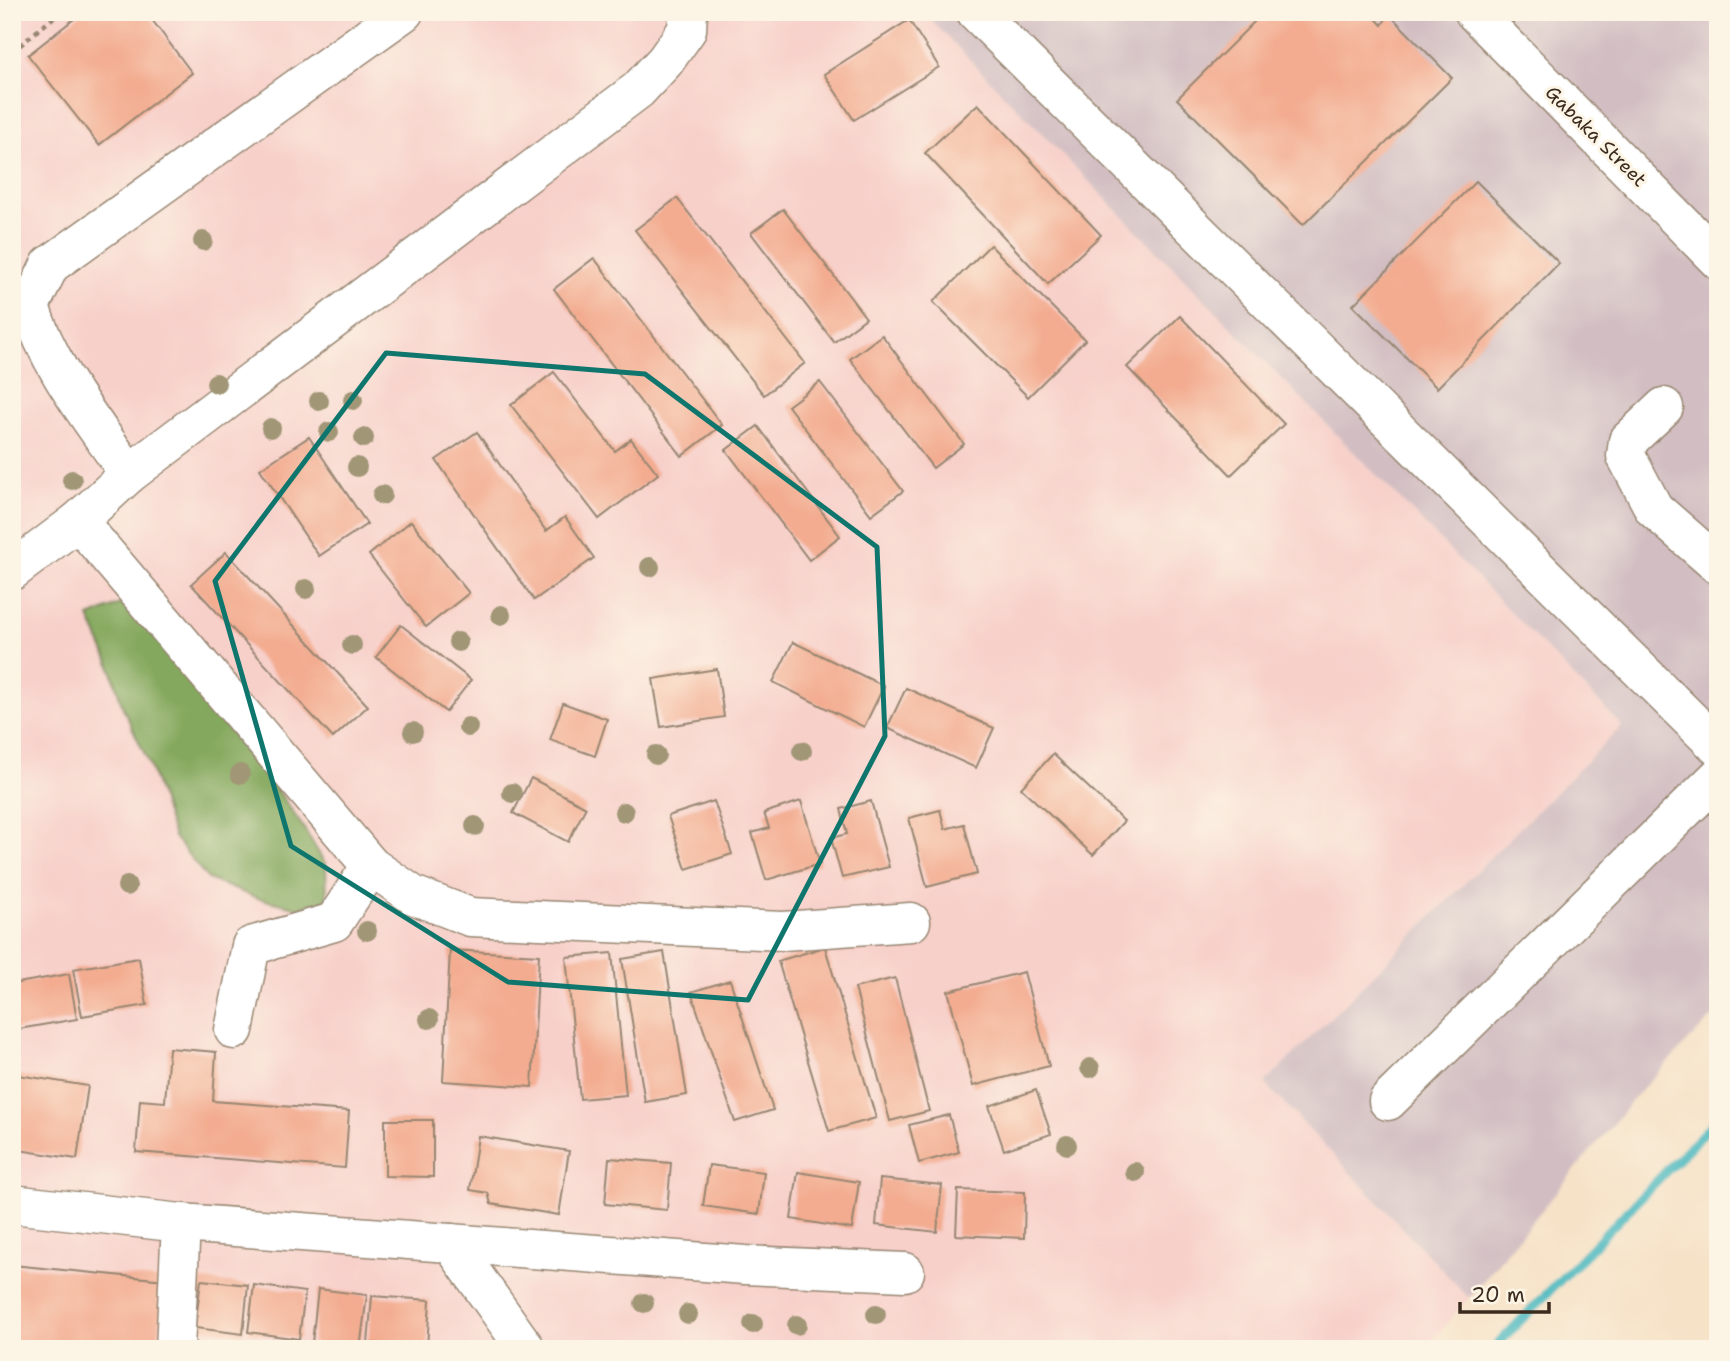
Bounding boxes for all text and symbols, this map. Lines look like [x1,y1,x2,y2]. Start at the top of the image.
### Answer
street label: Gabaka Street [1540,80,1652,192]
scale bar [1460,1270,1550,1314]
text: 20 m [1471,1281,1525,1309]

